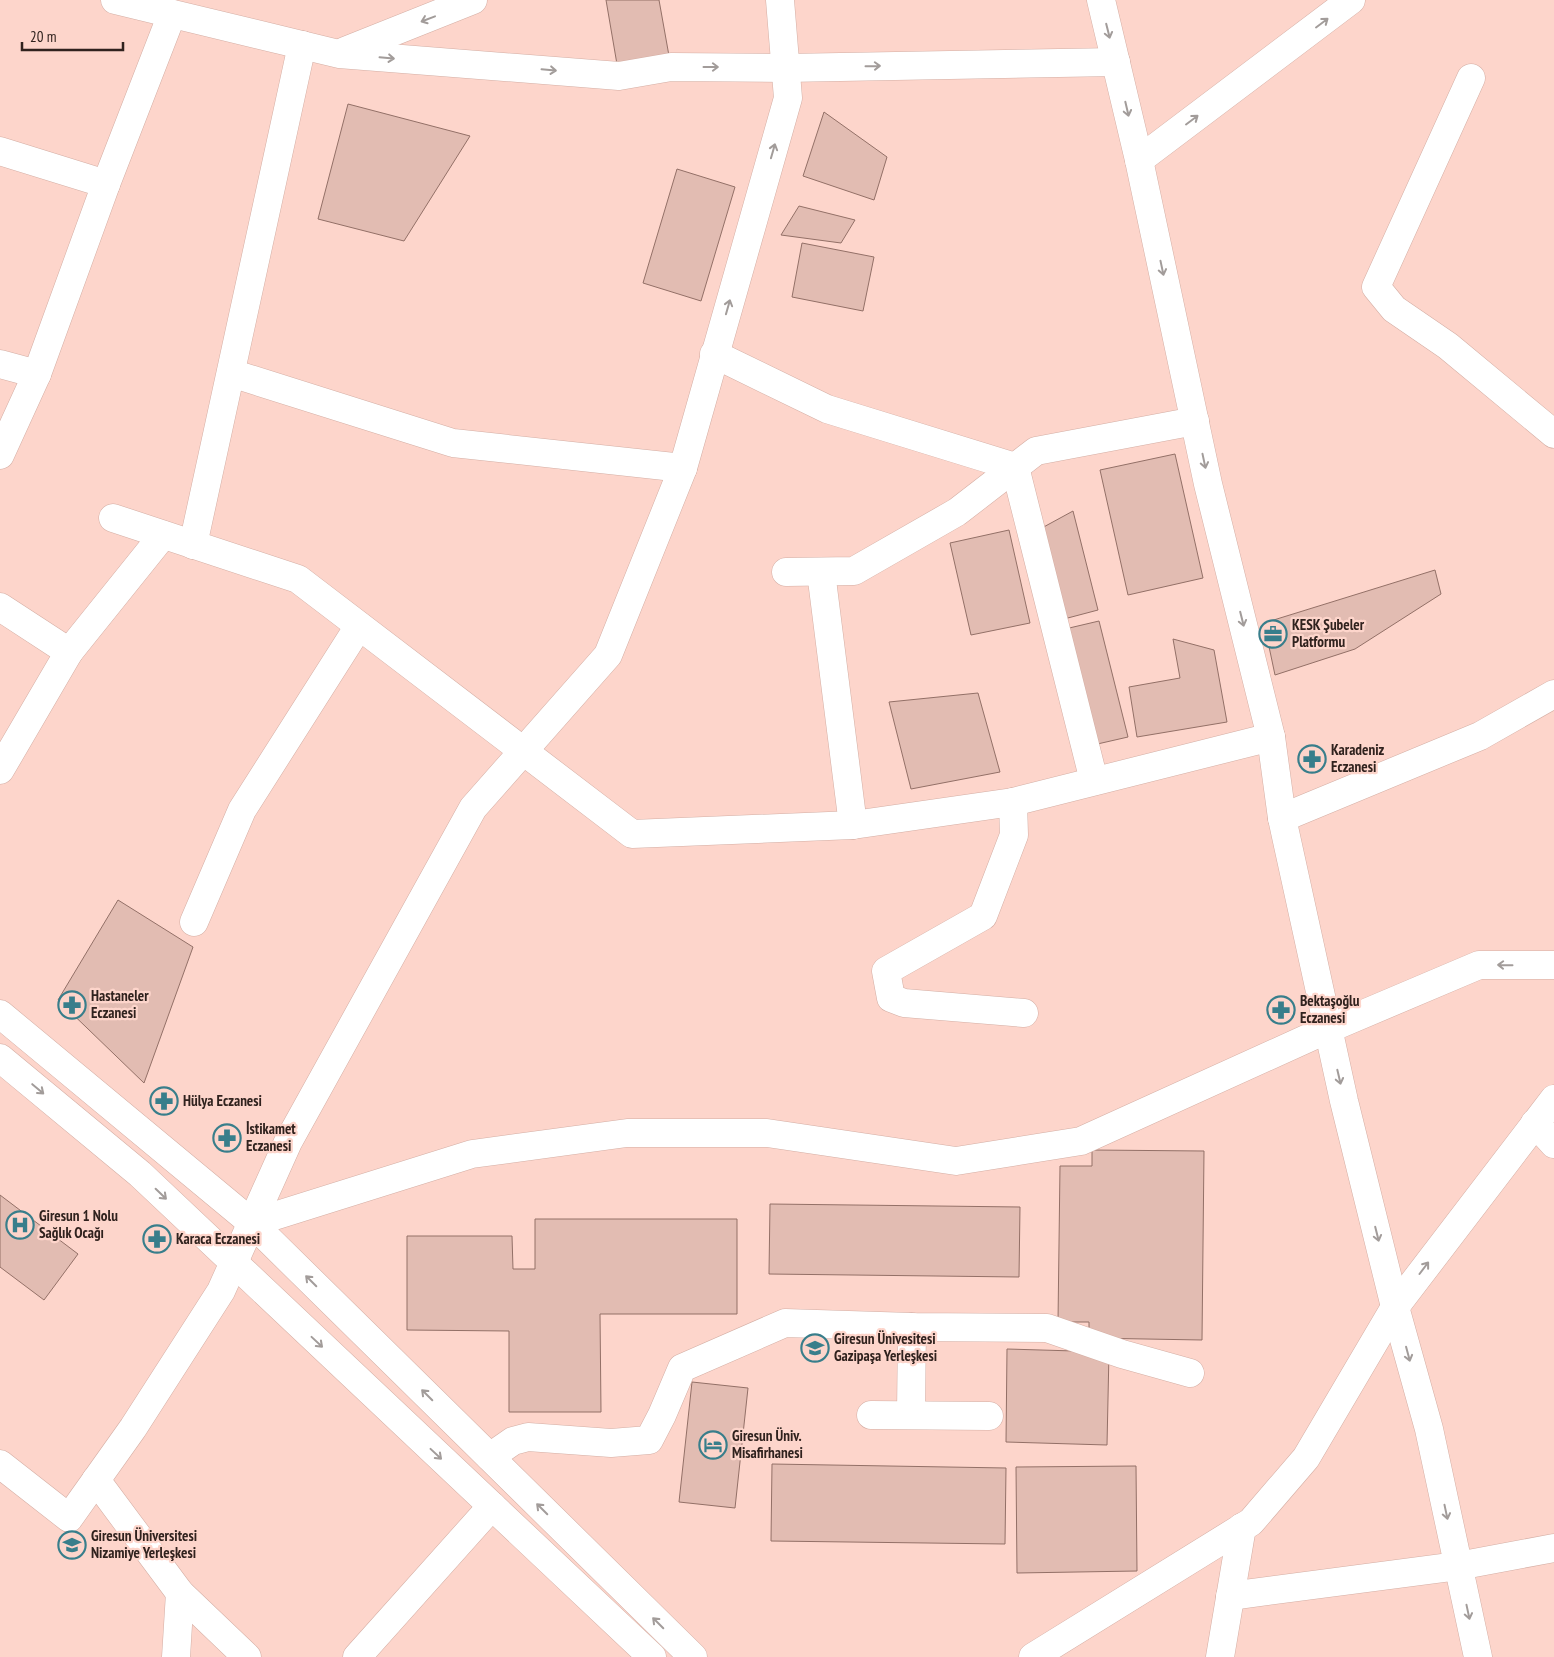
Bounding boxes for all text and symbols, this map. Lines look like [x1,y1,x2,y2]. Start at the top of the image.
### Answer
one-way arrow [421,15,436,24]
one-way arrow [1315,17,1328,28]
scale bar [22,20,124,52]
one-way arrow [1104,23,1113,39]
text: 20 m [30,27,56,46]
one-way arrow [379,53,395,62]
one-way arrow [865,61,881,71]
one-way arrow [702,62,719,72]
one-way arrow [541,66,557,75]
one-way arrow [1123,101,1132,117]
one-way arrow [1185,115,1199,125]
one-way arrow [769,143,778,159]
one-way arrow [1158,260,1168,276]
one-way arrow [723,299,733,315]
one-way arrow [1199,453,1209,469]
one-way arrow [1238,611,1247,627]
place label: KESK Şubeler Platformu [1292,615,1365,651]
office icon: KESK Şubeler Platformu [1258,619,1288,649]
place label: Karadeniz Eczanesi [1331,740,1385,776]
pharmacy icon: Karadeniz Eczanesi [1297,744,1327,774]
one-way arrow [1498,960,1514,970]
place label: Hastaneler Eczanesi [91,986,149,1022]
pharmacy icon: Hastaneler Eczanesi [57,990,87,1020]
place label: Bektaşoğlu Eczanesi [1300,991,1360,1027]
pharmacy icon: Bektaşoğlu Eczanesi [1266,995,1296,1025]
one-way arrow [1335,1068,1344,1084]
one-way arrow [31,1083,44,1095]
pharmacy icon: Hülya Eczanesi [149,1086,179,1116]
place label: Hülya Eczanesi [183,1091,262,1110]
place label: İstikamet Eczanesi [246,1119,296,1155]
pharmacy icon: İstikamet Eczanesi [212,1123,242,1153]
one-way arrow [155,1188,168,1200]
place label: Giresun 1 Nolu Sağlık Ocağı [39,1206,118,1242]
hospital icon: Giresun 1 Nolu Sağlık Ocağı [5,1210,35,1240]
pharmacy icon: Karaca Eczanesi [142,1224,172,1254]
one-way arrow [1373,1226,1382,1242]
place label: Karaca Eczanesi [176,1229,260,1248]
one-way arrow [1419,1262,1430,1275]
one-way arrow [305,1275,317,1287]
place label: Giresun Ünivesitesi Gazipaşa Yerleşkesi [834,1329,937,1365]
school or university icon: Giresun Ünivesitesi Gazipaşa Yerleşkesi [800,1333,830,1363]
one-way arrow [311,1336,324,1348]
one-way arrow [1404,1346,1413,1362]
one-way arrow [420,1389,433,1401]
place label: Giresun Üniv. Misafirhanesi [732,1426,803,1462]
hotel icon: Giresun Üniv. Misafirhanesi [698,1430,728,1460]
one-way arrow [429,1448,442,1460]
one-way arrow [536,1503,549,1515]
one-way arrow [1442,1503,1452,1519]
place label: Giresun Üniversitesi Nizamiye Yerleşkesi [91,1526,197,1562]
school or university icon: Giresun Üniversitesi Nizamiye Yerleşkesi [57,1530,87,1560]
one-way arrow [1464,1603,1473,1619]
one-way arrow [652,1617,664,1629]

